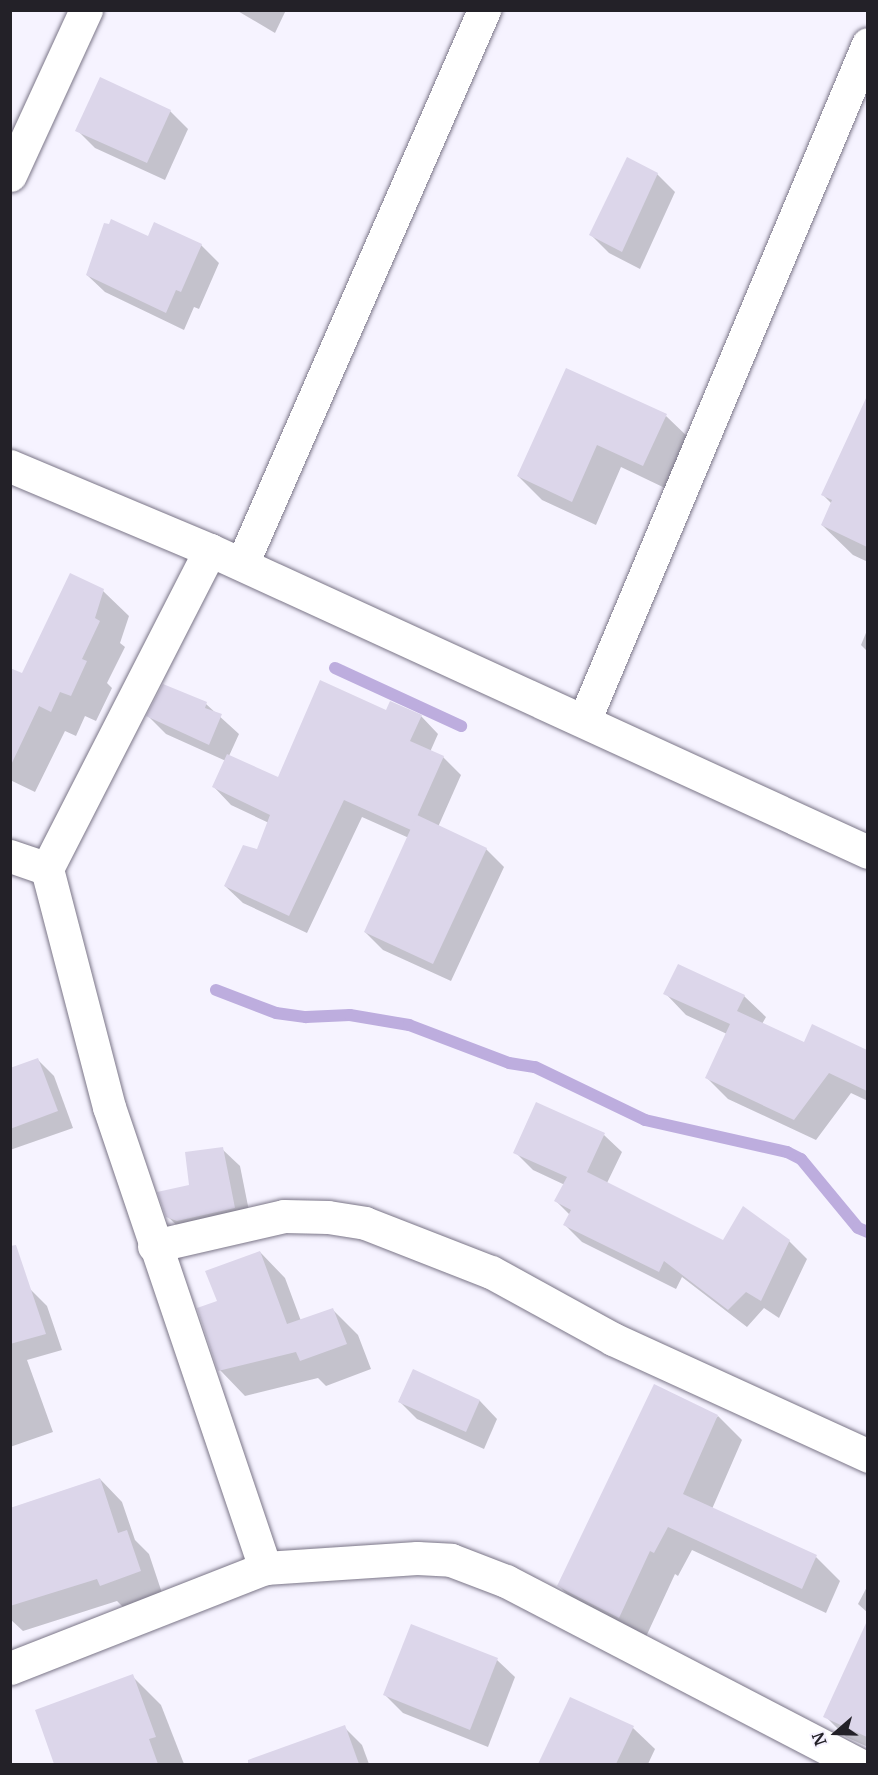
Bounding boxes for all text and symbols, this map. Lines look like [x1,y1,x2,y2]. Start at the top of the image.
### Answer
north arrow [806,1703,866,1763]
text: N [808,1730,831,1749]

